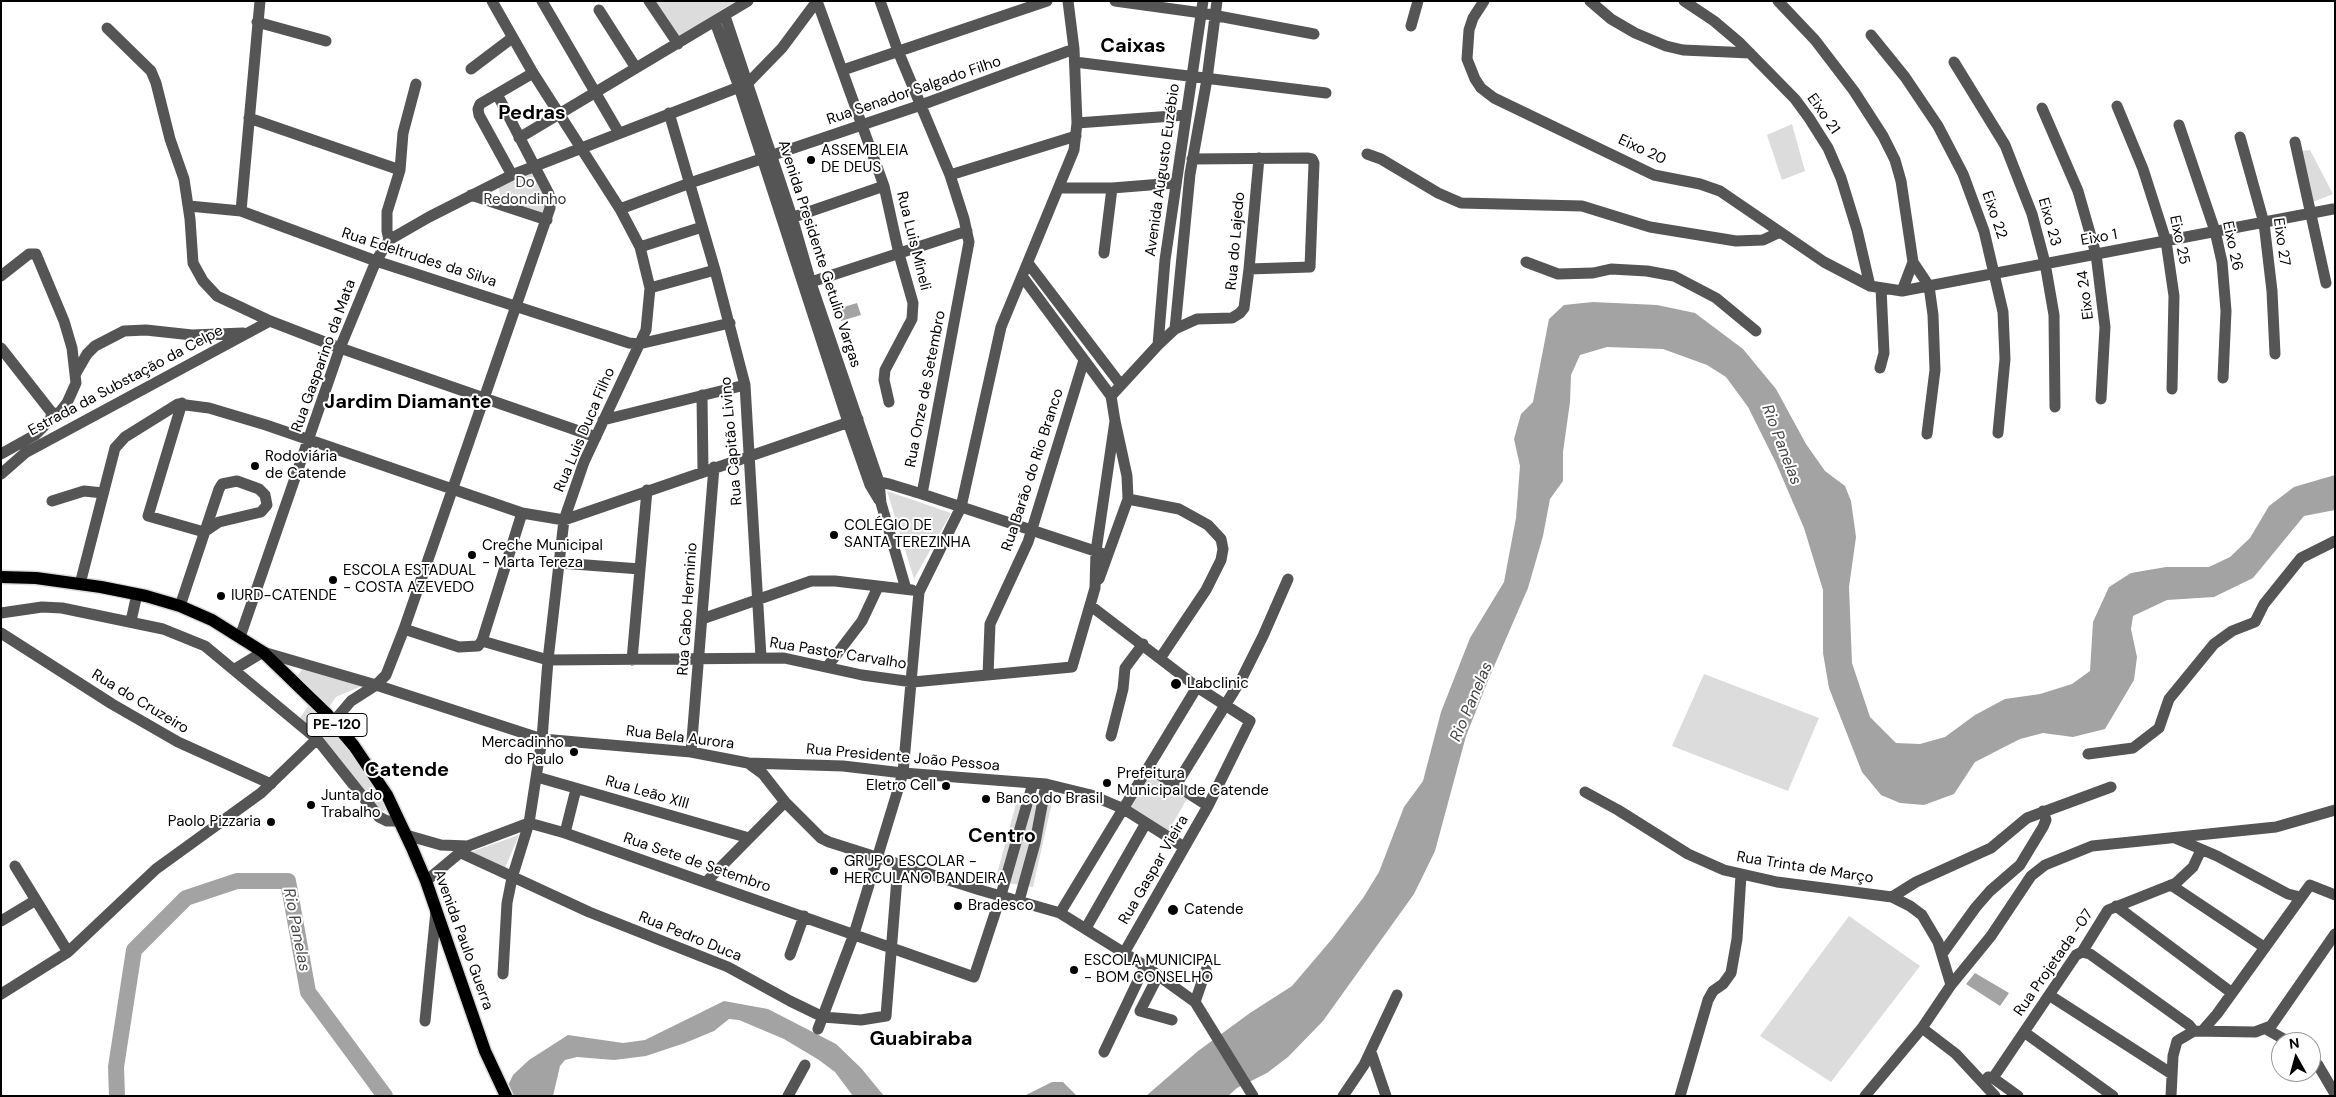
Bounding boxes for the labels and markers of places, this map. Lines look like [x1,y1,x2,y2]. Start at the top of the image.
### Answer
place label: ASSEMBLEIA DE DEUS [821,142,908,177]
marker: ASSEMBLEIA DE DEUS [805,154,817,166]
place label: Rodoviária de Catende [265,448,346,483]
marker: Rodoviária de Catende [249,460,261,472]
place label: COLÉGIO DE SANTA TEREZINHA [844,517,971,552]
marker: COLÉGIO DE SANTA TEREZINHA [828,529,840,541]
place label: Creche Municipal - Marta Tereza [482,537,603,572]
marker: Creche Municipal - Marta Tereza [466,549,478,561]
place label: ESCOLA ESTADUAL - COSTA AZEVEDO [343,562,476,597]
marker: ESCOLA ESTADUAL - COSTA AZEVEDO [327,574,339,586]
place label: IURD-CATENDE [231,587,337,605]
marker: IURD-CATENDE [215,590,227,602]
place label: Labclinic [1187,675,1249,693]
marker: Labclinic [1169,677,1183,691]
place label: Mercadinho do Paulo [482,734,564,769]
marker: Mercadinho do Paulo [568,746,580,758]
place label: Prefeitura Municipal de Catende [1117,765,1269,800]
place label: Eletro Cell [866,777,936,795]
marker: Prefeitura Municipal de Catende [1101,777,1113,789]
marker: Eletro Cell [940,780,952,792]
place label: Junta do Trabalho [321,787,382,822]
place label: Banco do Brasil [996,790,1103,808]
marker: Banco do Brasil [980,793,992,805]
marker: Junta do Trabalho [305,799,317,811]
place label: Paolo Pizzaria [168,813,261,831]
marker: Paolo Pizzaria [265,816,277,828]
place label: GRUPO ESCOLAR - HERCULANO BANDEIRA [844,853,1006,888]
marker: GRUPO ESCOLAR - HERCULANO BANDEIRA [828,865,840,877]
place label: Bradesco [968,897,1034,915]
marker: Bradesco [952,900,964,912]
place label: Catende [1184,901,1243,919]
marker: Catende [1166,903,1180,917]
place label: ESCOLA MUNICIPAL - BOM CONSELHO [1084,952,1221,987]
marker: ESCOLA MUNICIPAL - BOM CONSELHO [1068,964,1080,976]

